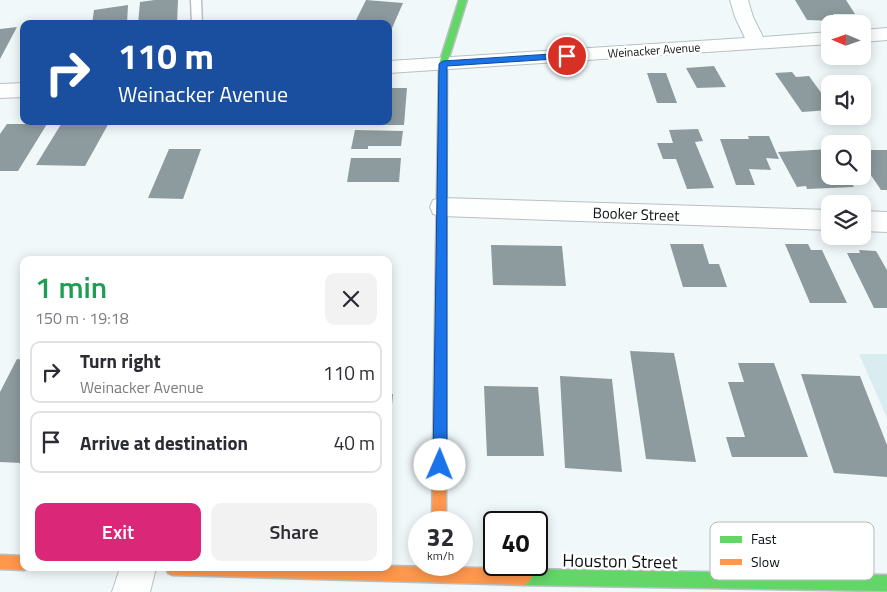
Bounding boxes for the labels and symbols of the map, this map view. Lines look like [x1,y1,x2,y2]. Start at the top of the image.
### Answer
north arrow [821,15,871,65]
pin [546,35,588,77]
street label: Weinacker Avenue [607,37,701,63]
street label: Booker Street [592,201,681,227]
position arrow [413,438,465,490]
speed limit sign: 40 [483,511,548,576]
legend [710,522,874,580]
text: Fast [751,528,776,549]
street label: Houston Street [562,546,679,576]
text: Slow [751,551,780,572]

